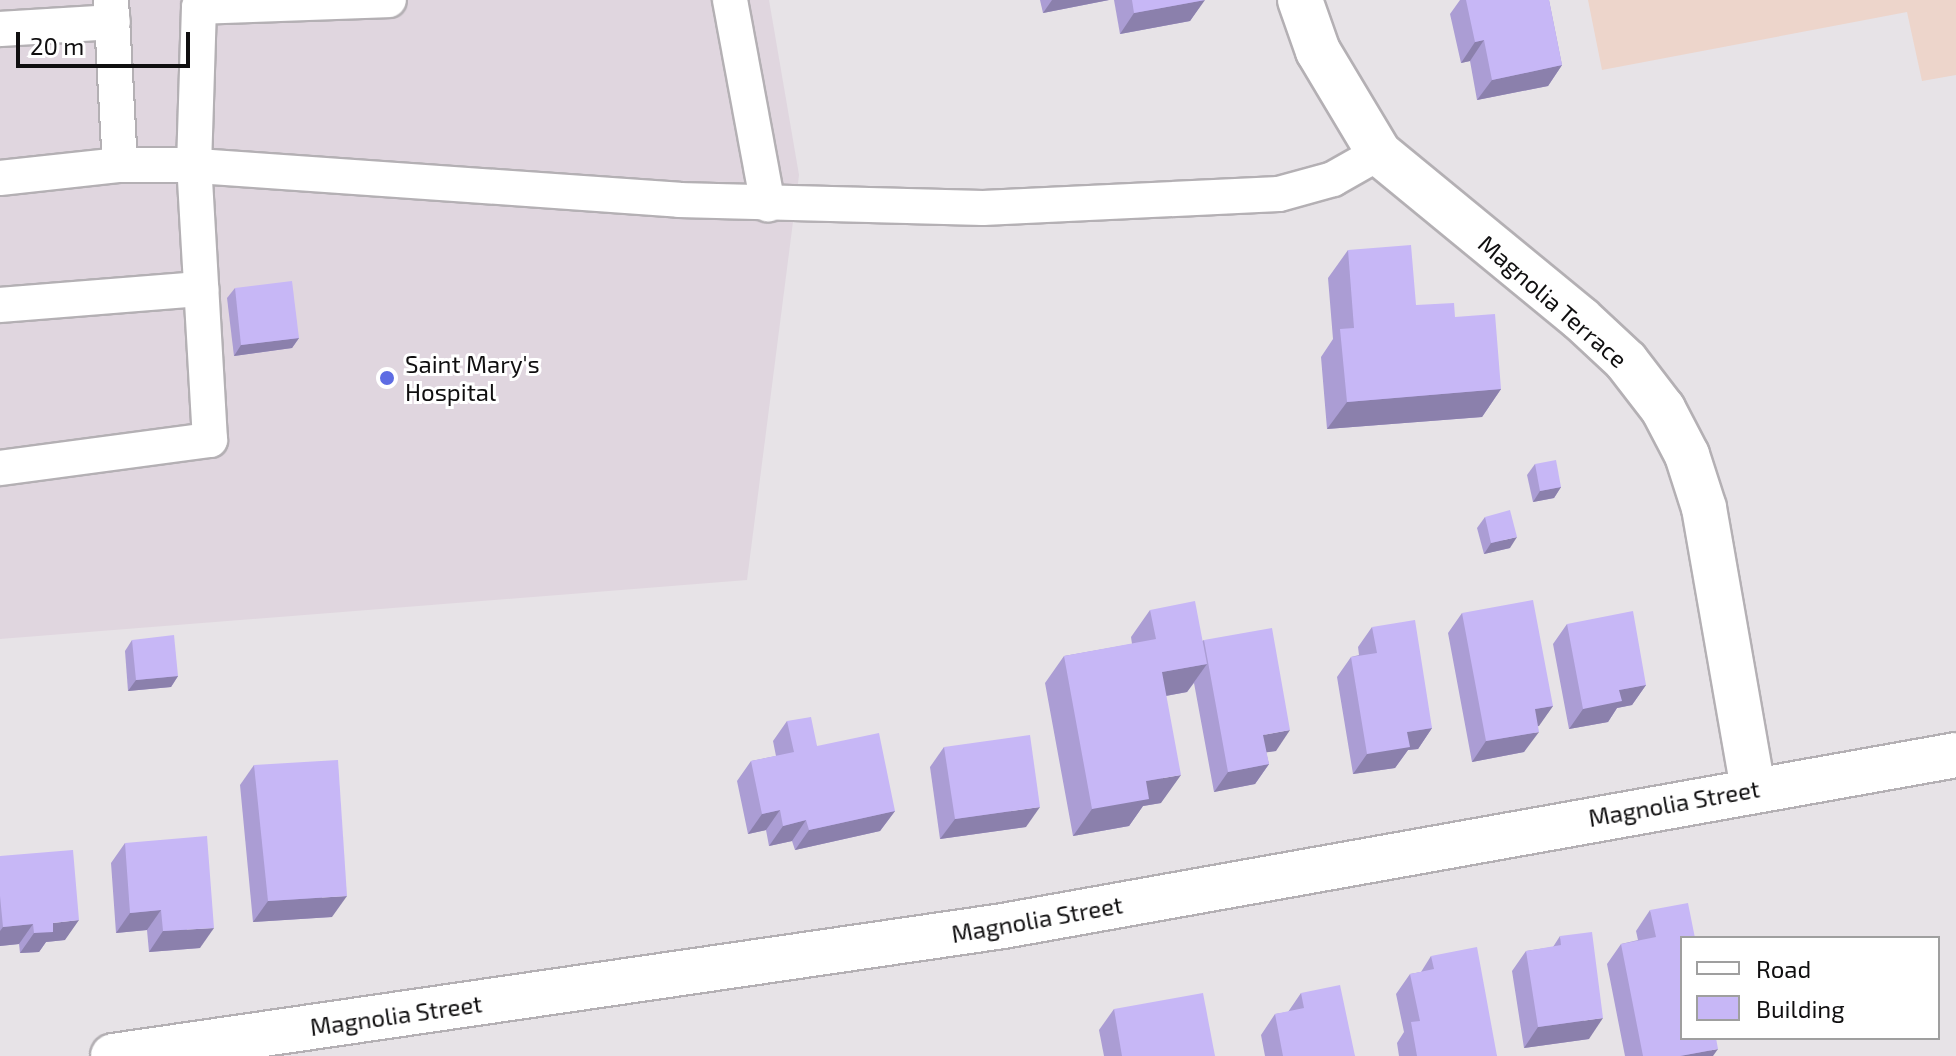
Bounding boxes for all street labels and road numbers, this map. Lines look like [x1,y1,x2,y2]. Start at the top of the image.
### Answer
street label: Magnolia Terrace [1473,229,1633,373]
street label: Magnolia Street [1586,774,1762,832]
street label: Magnolia Street [949,890,1125,948]
street label: Magnolia Street [308,989,484,1041]

